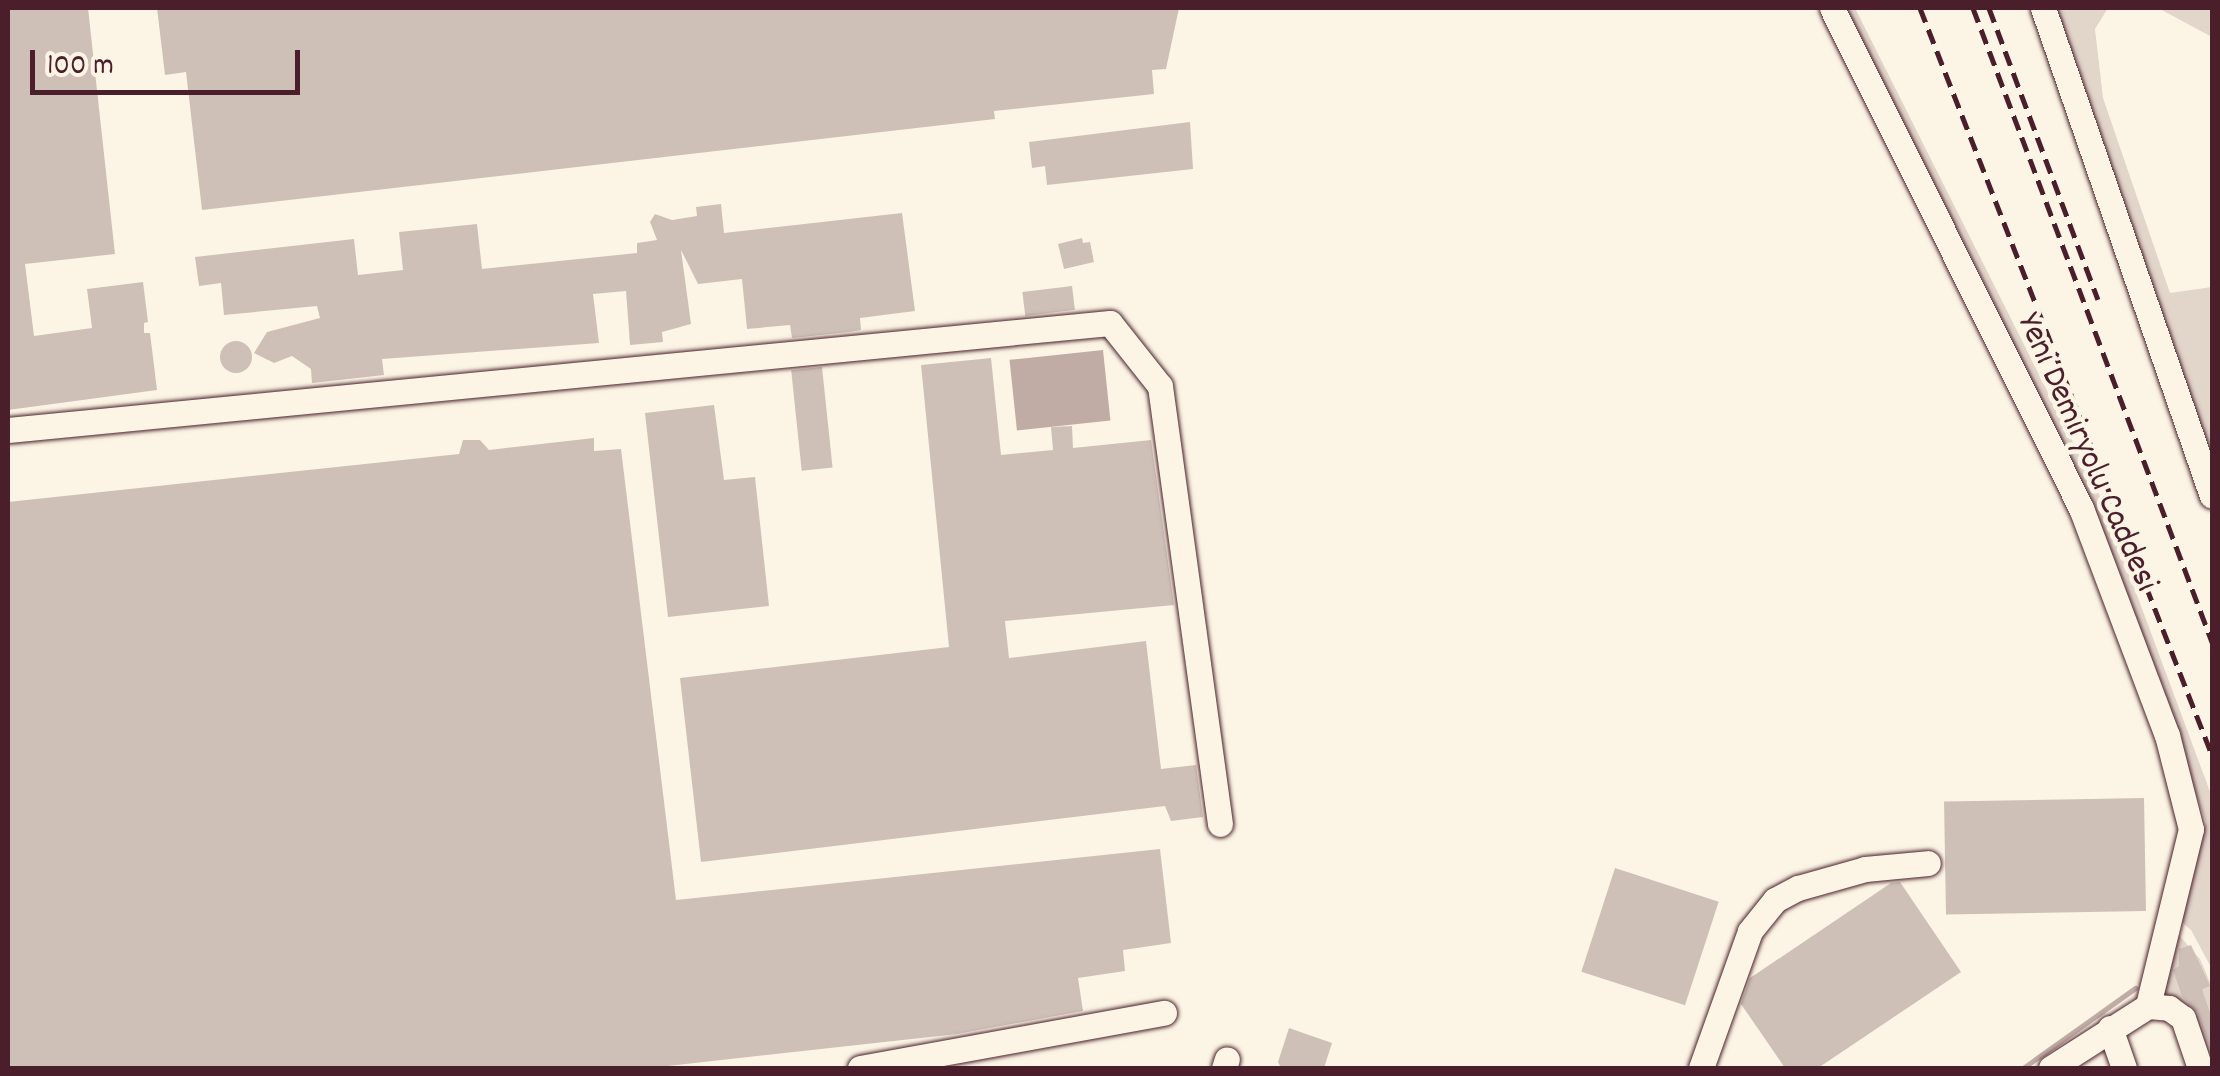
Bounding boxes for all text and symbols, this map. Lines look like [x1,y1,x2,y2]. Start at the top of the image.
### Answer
scale bar [35,30,305,92]
text: 100 m [47,46,114,89]
street label: Yeni Demiryolu Caddesi [2006,307,2166,599]

